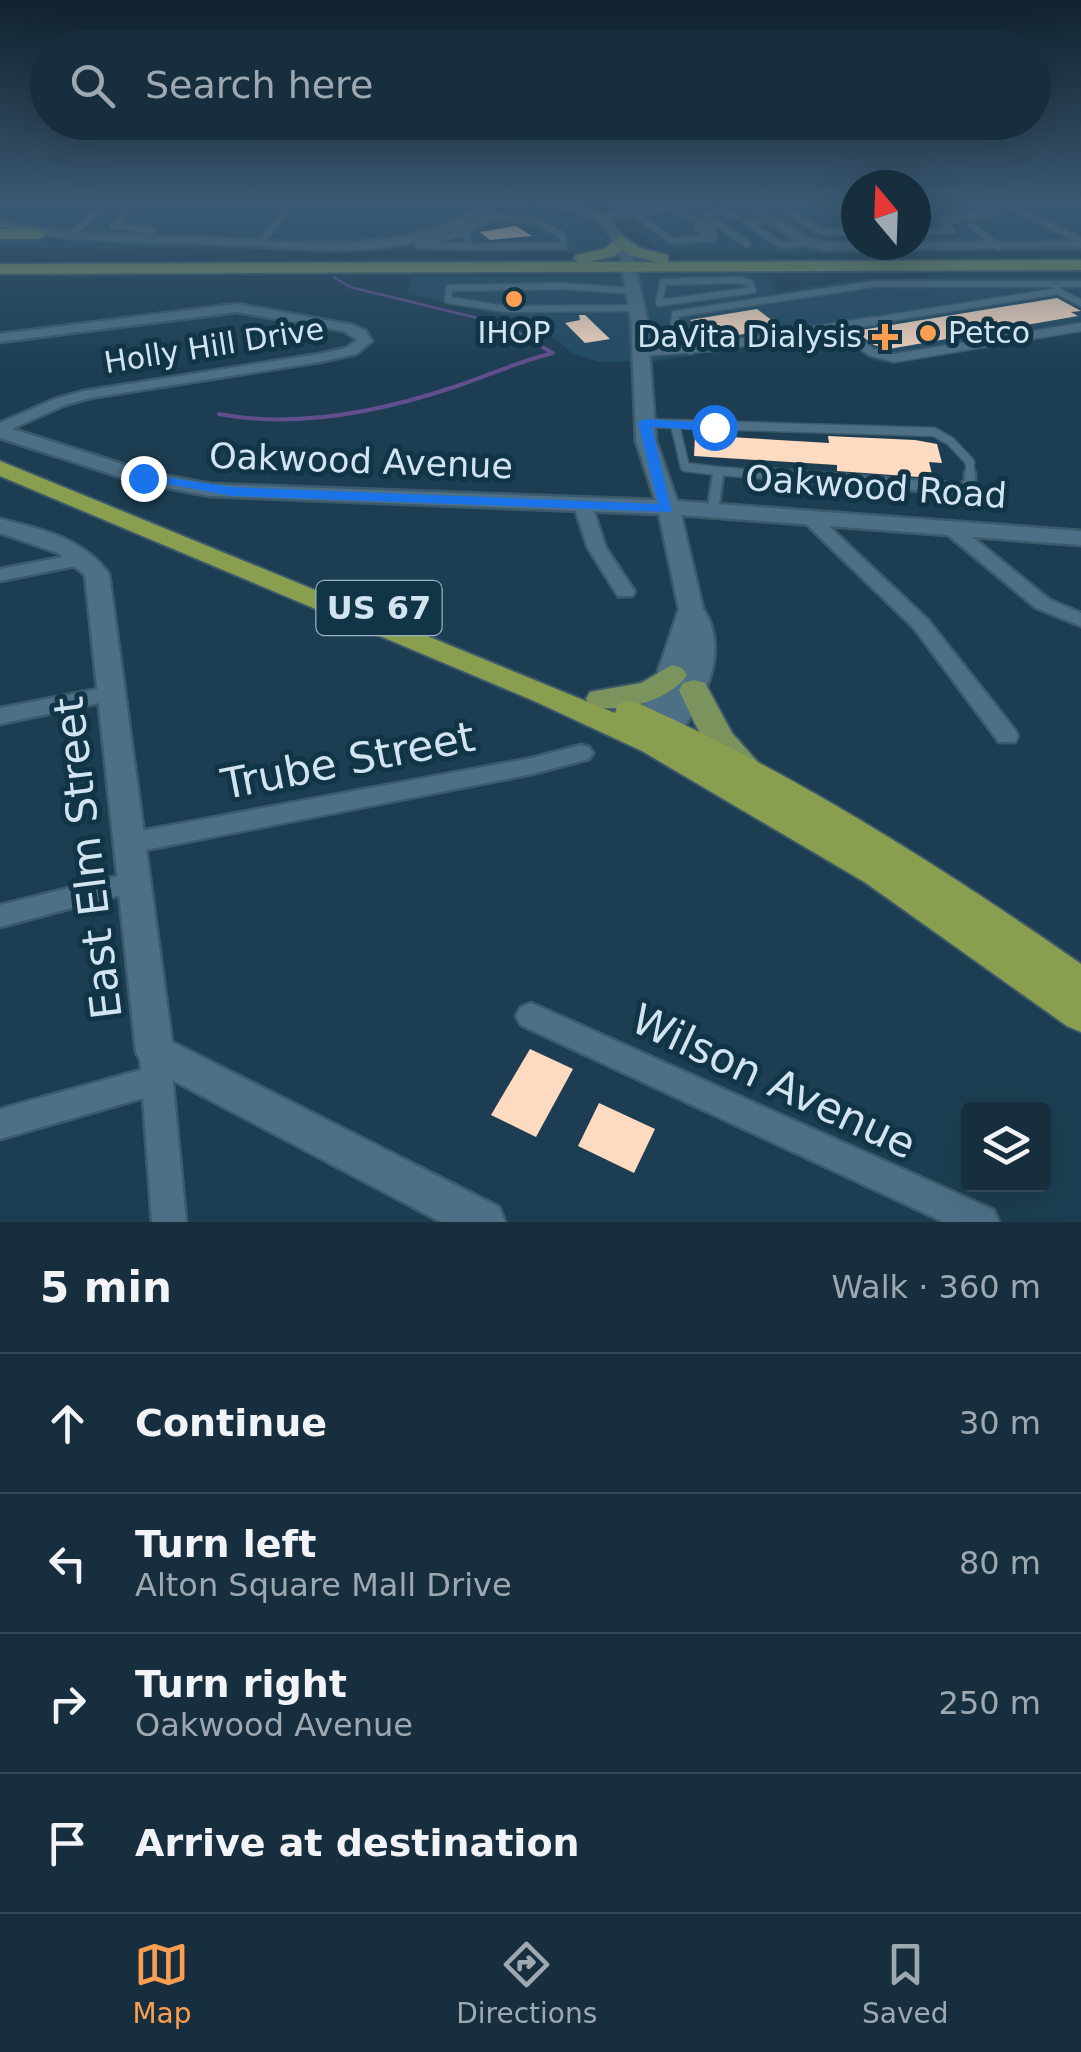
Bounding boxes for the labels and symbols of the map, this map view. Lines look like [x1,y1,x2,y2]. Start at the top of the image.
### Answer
north arrow [841,170,931,260]
marker: IHOP [503,288,525,310]
street label: Holly Hill Drive [102,311,326,380]
place label: IHOP [477,315,551,350]
place label: Petco [948,315,1030,350]
place label: DaVita Dialysis [637,319,862,354]
marker: Petco [917,322,939,344]
marker: DaVita Dialysis [872,324,898,350]
route start [692,405,738,451]
street label: Oakwood Avenue [208,436,514,486]
route end [121,456,167,502]
street label: Oakwood Road [744,458,1008,516]
road number: US 67 [316,581,442,635]
street label: East Elm Street [43,694,132,1022]
street label: Trube Street [216,712,479,809]
street label: Wilson Avenue [624,994,924,1169]

